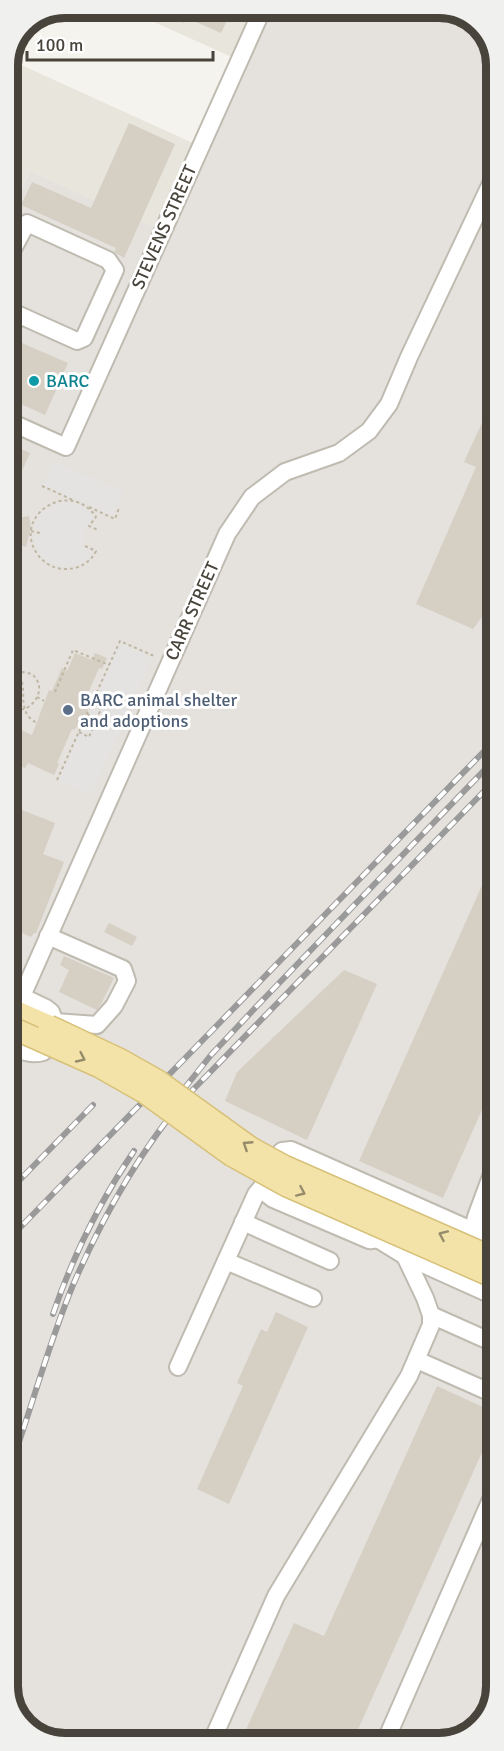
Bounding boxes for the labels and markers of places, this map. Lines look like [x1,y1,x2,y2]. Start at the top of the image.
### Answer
place label: BARC [46,370,89,392]
marker: BARC [27,374,41,388]
place label: BARC animal shelter and adoptions [80,689,238,732]
marker: BARC animal shelter and adoptions [61,703,75,717]

